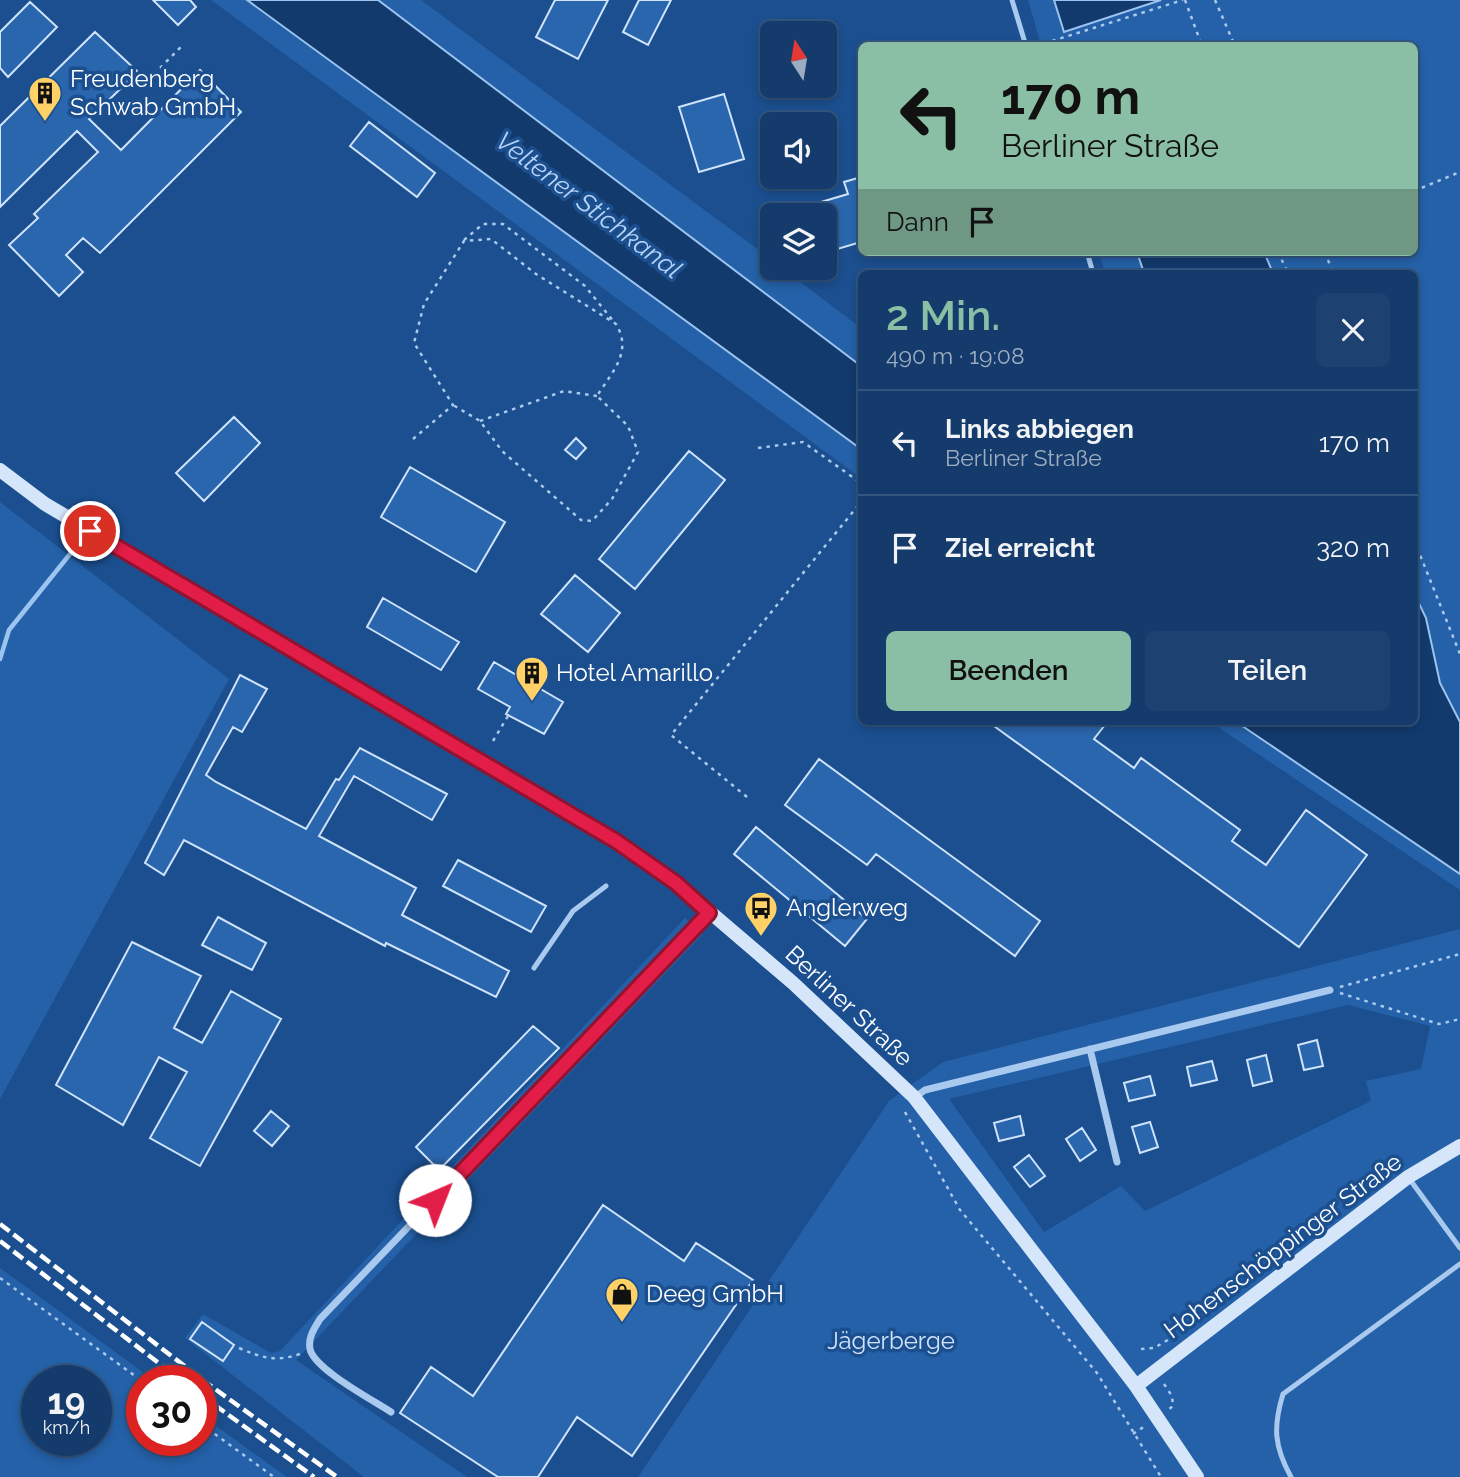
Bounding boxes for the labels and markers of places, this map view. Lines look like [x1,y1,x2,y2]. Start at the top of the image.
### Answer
place label: Freudenberg Schwab GmbH [70,64,236,121]
building icon: Freudenberg Schwab GmbH [26,74,64,123]
pin [60,501,120,561]
building icon: Hotel Amarillo [513,654,551,703]
place label: Hotel Amarillo [556,658,713,687]
bus stop icon: Anglerweg [742,889,780,938]
place label: Anglerweg [786,893,908,922]
shop icon: Deeg GmbH [603,1275,641,1324]
place label: Deeg GmbH [646,1279,784,1308]

